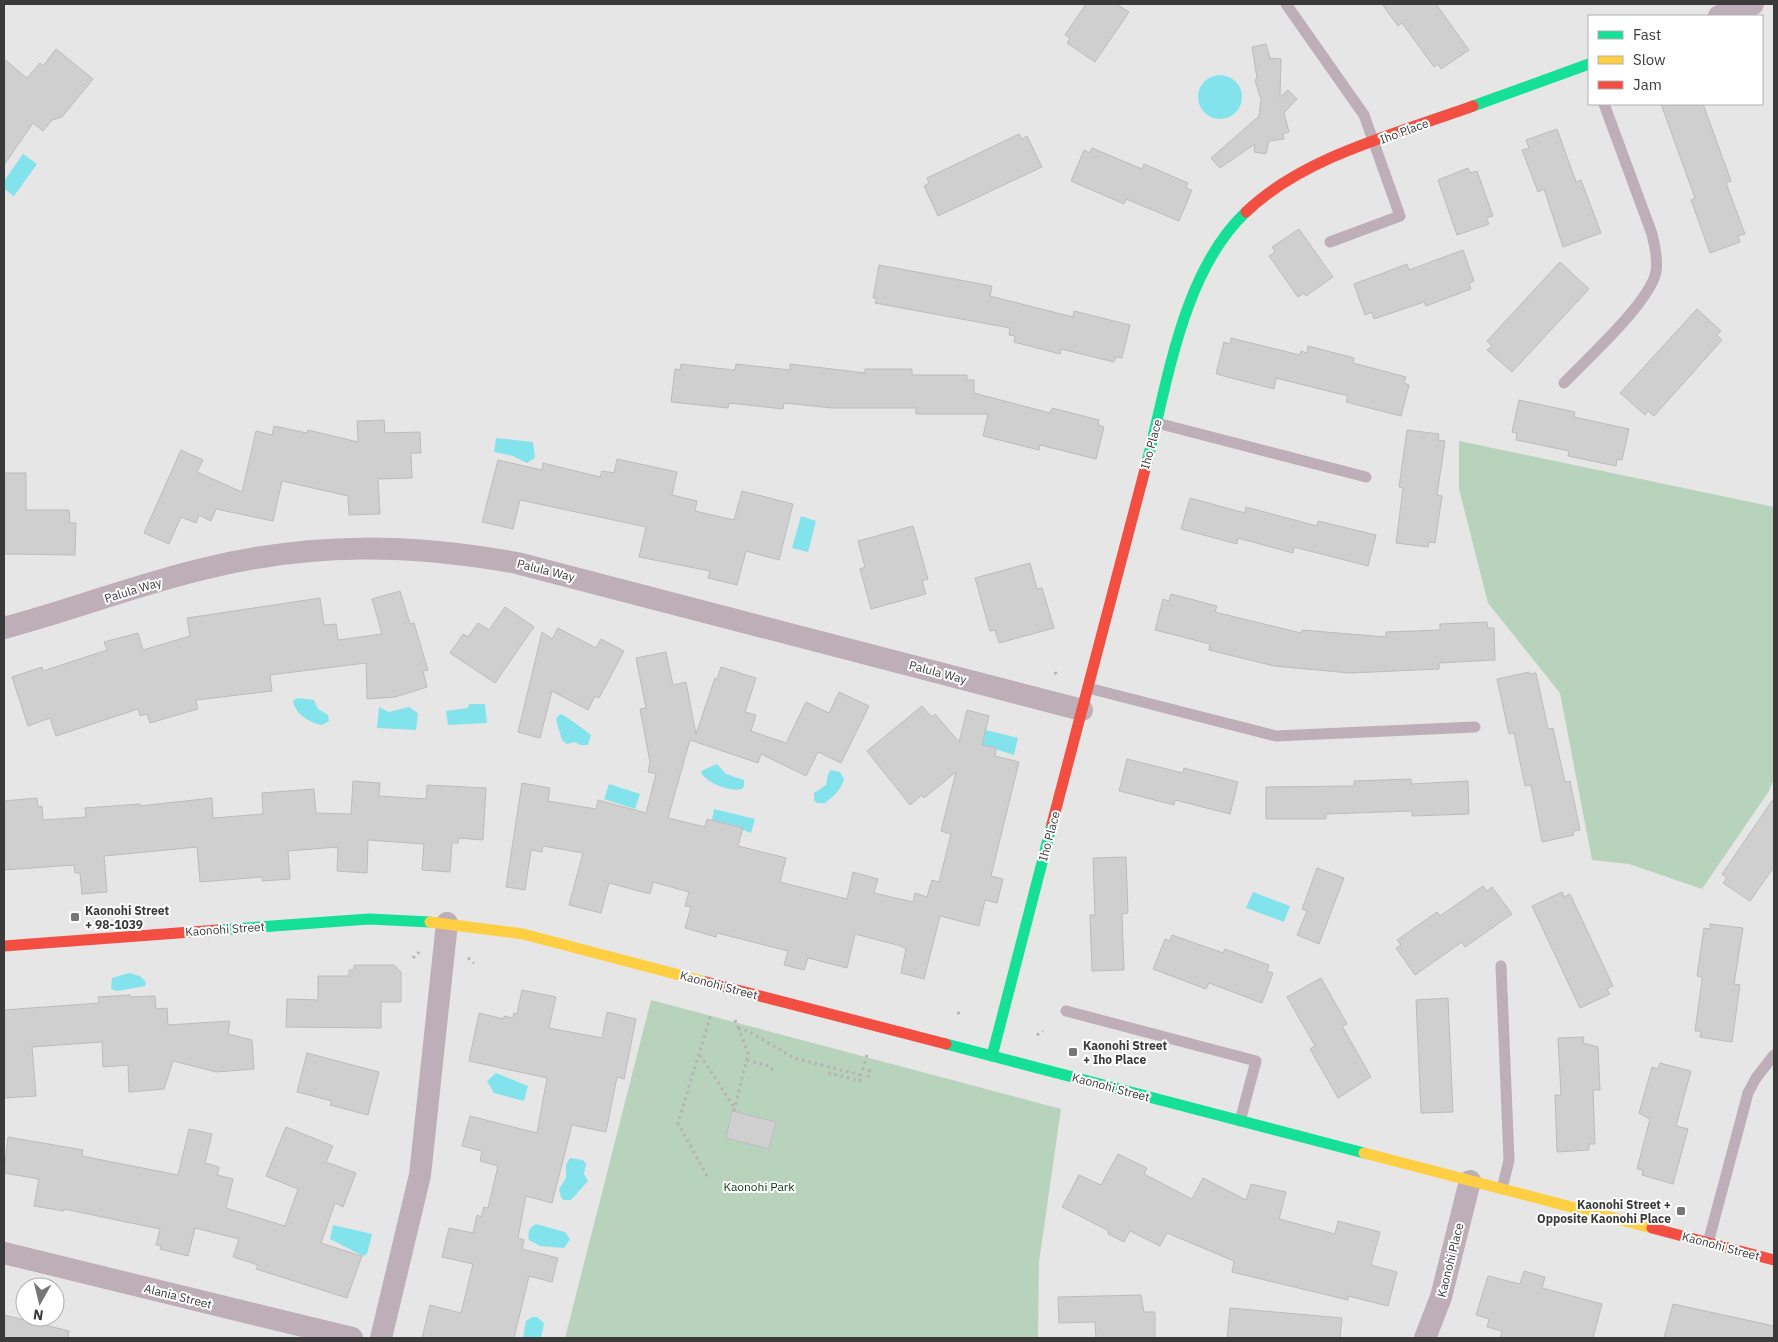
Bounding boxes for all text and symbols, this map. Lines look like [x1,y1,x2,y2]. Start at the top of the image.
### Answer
legend [1588,15,1763,105]
text: Fast [1633,25,1661,44]
text: Slow [1633,50,1666,69]
text: Jam [1633,75,1662,94]
street label: Iho Place [1378,115,1431,147]
street label: Iho Place [1137,417,1165,470]
street label: Palula Way [516,556,576,584]
street label: Palula Way [103,574,163,606]
street label: Palula Way [908,657,968,687]
street label: Iho Place [1035,809,1063,862]
place label: Kaonohi Street + 98-1039 [85,903,169,932]
marker: Kaonohi Street + 98-1039 [69,911,81,923]
street label: Kaonohi Street [185,919,265,939]
street label: Kaonohi Street [679,967,759,1003]
place label: Kaonohi Street + Iho Place [1083,1038,1167,1067]
marker: Kaonohi Street + Iho Place [1067,1046,1079,1058]
street label: Kaonohi Street [1071,1069,1151,1105]
park label: Kaonohi Park [723,1179,795,1194]
place label: Kaonohi Street + Opposite Kaonohi Place [1537,1197,1671,1226]
marker: Kaonohi Street + Opposite Kaonohi Place [1675,1205,1687,1217]
street label: Kaonohi Place [1433,1221,1467,1299]
street label: Kaonohi Street [1681,1228,1761,1264]
north arrow [15,1277,65,1327]
street label: Alania Street [143,1280,213,1312]
text: N [32,1305,44,1324]

